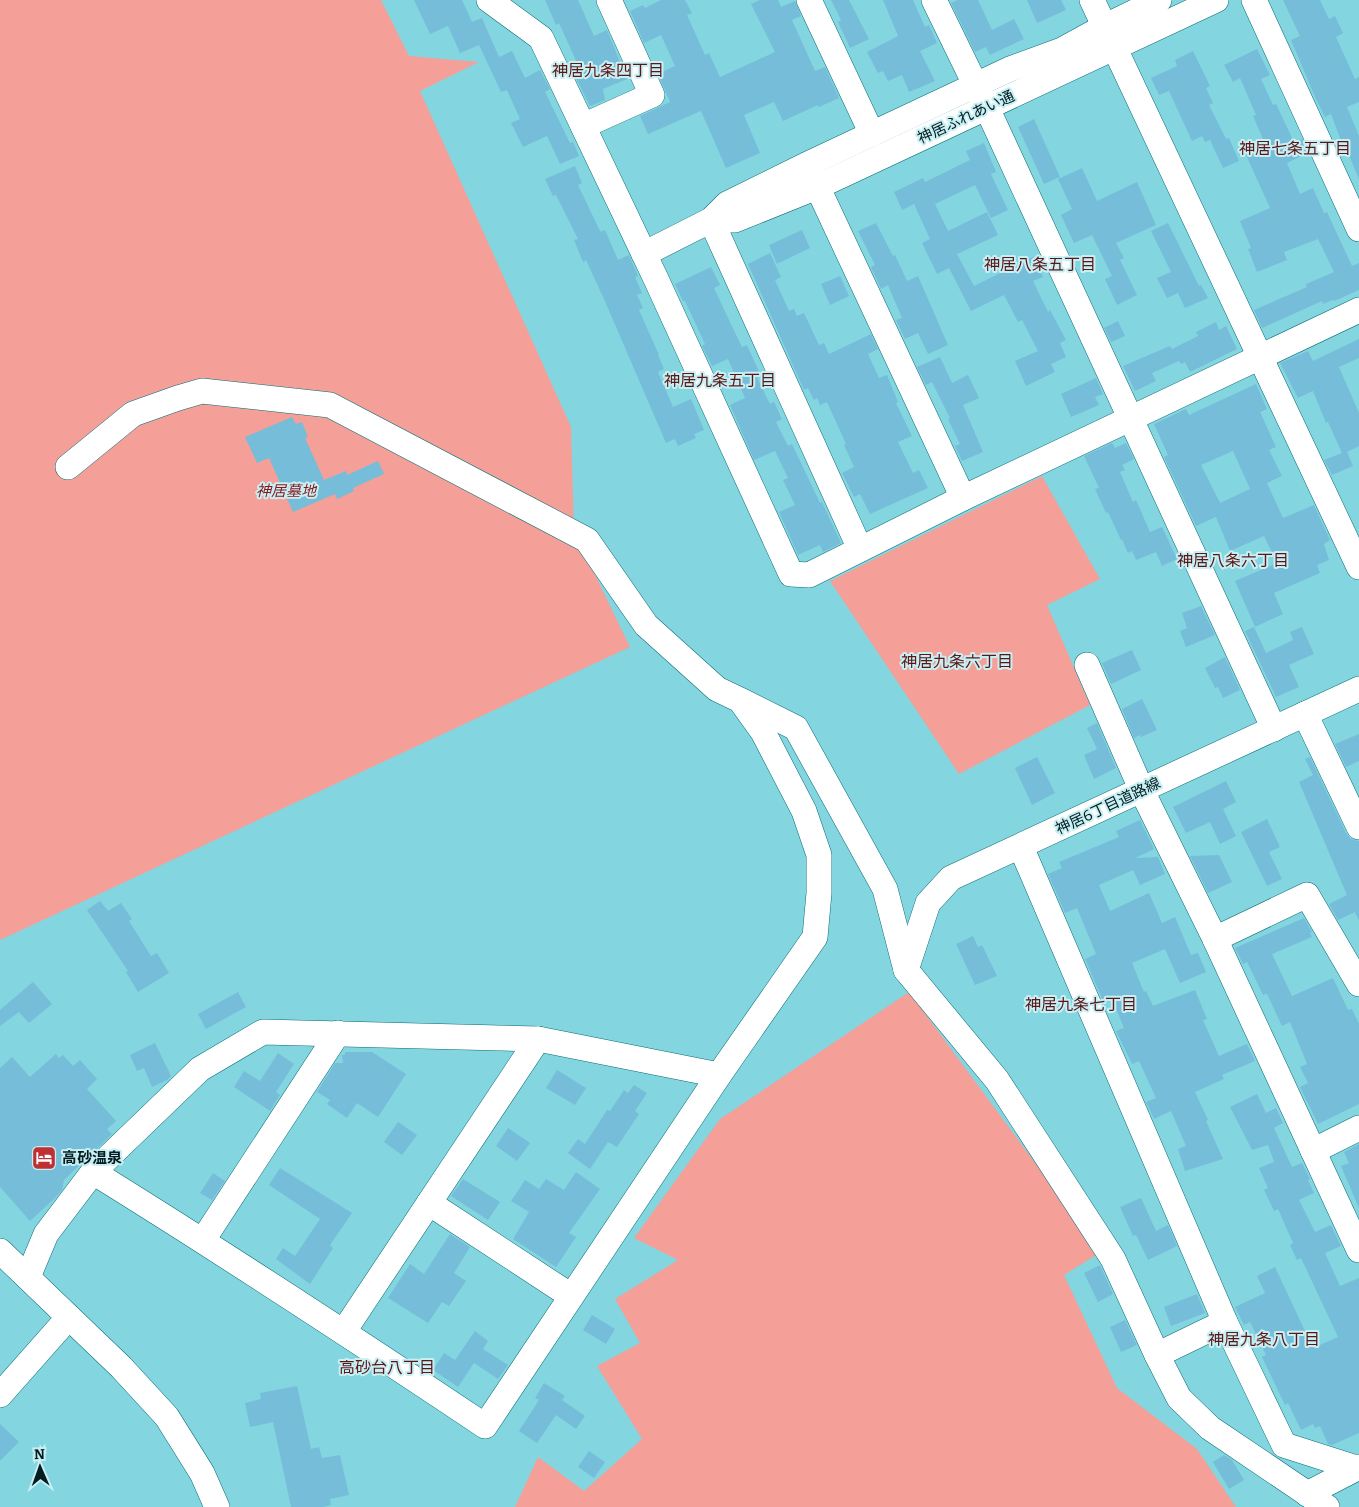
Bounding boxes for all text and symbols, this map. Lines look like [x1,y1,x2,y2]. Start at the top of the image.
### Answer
district label: 神居九条四丁目 [552,61,664,80]
street label: 神居ふれあい通 [915,87,1017,147]
district label: 神居七条五丁目 [1239,139,1351,158]
district label: 神居八条五丁目 [984,255,1096,274]
district label: 神居九条五丁目 [664,371,776,390]
park label: 神居墓地 [256,482,318,500]
district label: 神居八条六丁目 [1177,551,1289,570]
district label: 神居九条六丁目 [901,652,1013,671]
street label: 神居6丁目道路線 [1053,774,1163,838]
district label: 神居九条七丁目 [1025,995,1137,1014]
hotel icon: 高砂温泉 [31,1145,57,1171]
place label: 高砂温泉 [62,1149,122,1167]
district label: 神居九条八丁目 [1208,1330,1320,1349]
district label: 高砂台八丁目 [339,1358,435,1377]
north arrow [15,1442,65,1492]
text: N [34,1446,45,1463]

